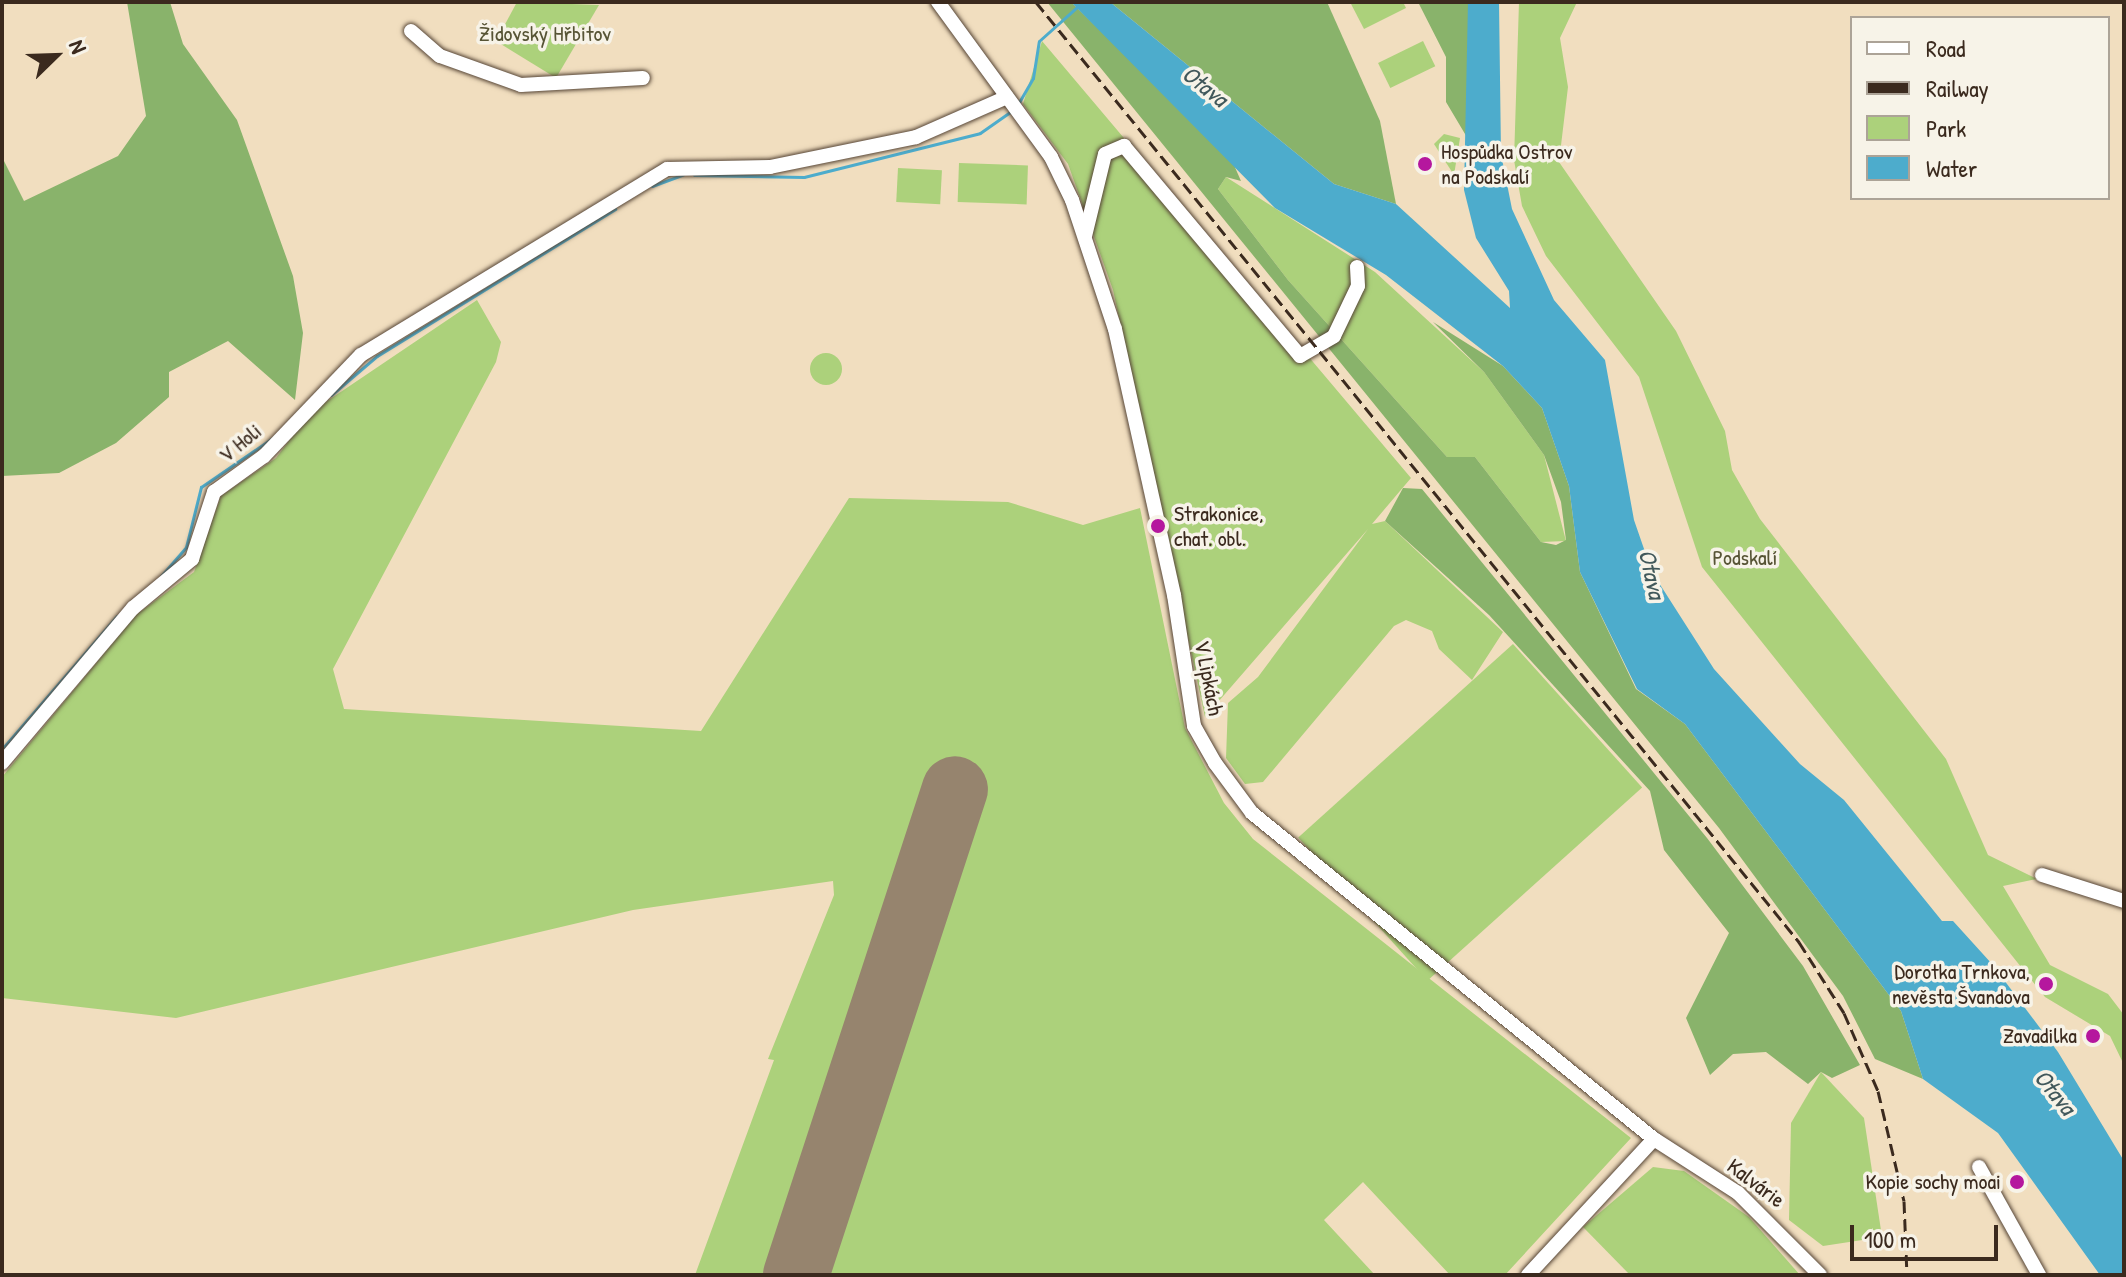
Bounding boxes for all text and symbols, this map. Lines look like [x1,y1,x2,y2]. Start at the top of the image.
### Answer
north arrow [16,16,96,96]
legend [1850,16,2110,200]
park label: Židovský Hřbitov [479,21,611,47]
text: Road [1926,32,1965,64]
text: N [62,35,94,58]
water label: Otava [1176,59,1234,113]
text: Railway [1926,72,1989,104]
text: Park [1926,112,1966,144]
place label: Hospůdka Ostrov na Podskalí [1441,138,1573,190]
text: Water [1926,152,1977,184]
marker: Hospůdka Ostrov na Podskalí [1416,155,1434,173]
street label: V Holi [213,418,267,468]
place label: Strakonice, chat. obl. [1174,500,1263,552]
marker: Strakonice, chat. obl. [1149,517,1167,535]
park label: Podskalí [1712,545,1778,571]
water label: Otava [1632,546,1672,602]
street label: V Lipkách [1189,638,1229,718]
place label: Dorotka Trnkova, nevěsta Švandova [1892,958,2030,1010]
marker: Dorotka Trnkova, nevěsta Švandova [2037,975,2055,993]
place label: Zavadilka [2003,1023,2077,1049]
marker: Zavadilka [2084,1027,2102,1045]
water label: Otava [2028,1064,2082,1120]
street label: Kalvárie [1722,1153,1790,1213]
place label: Kopie sochy moai [1866,1169,2001,1195]
marker: Kopie sochy moai [2008,1173,2026,1191]
scale bar [1854,1209,2002,1259]
text: 100 m [1864,1223,1916,1255]

